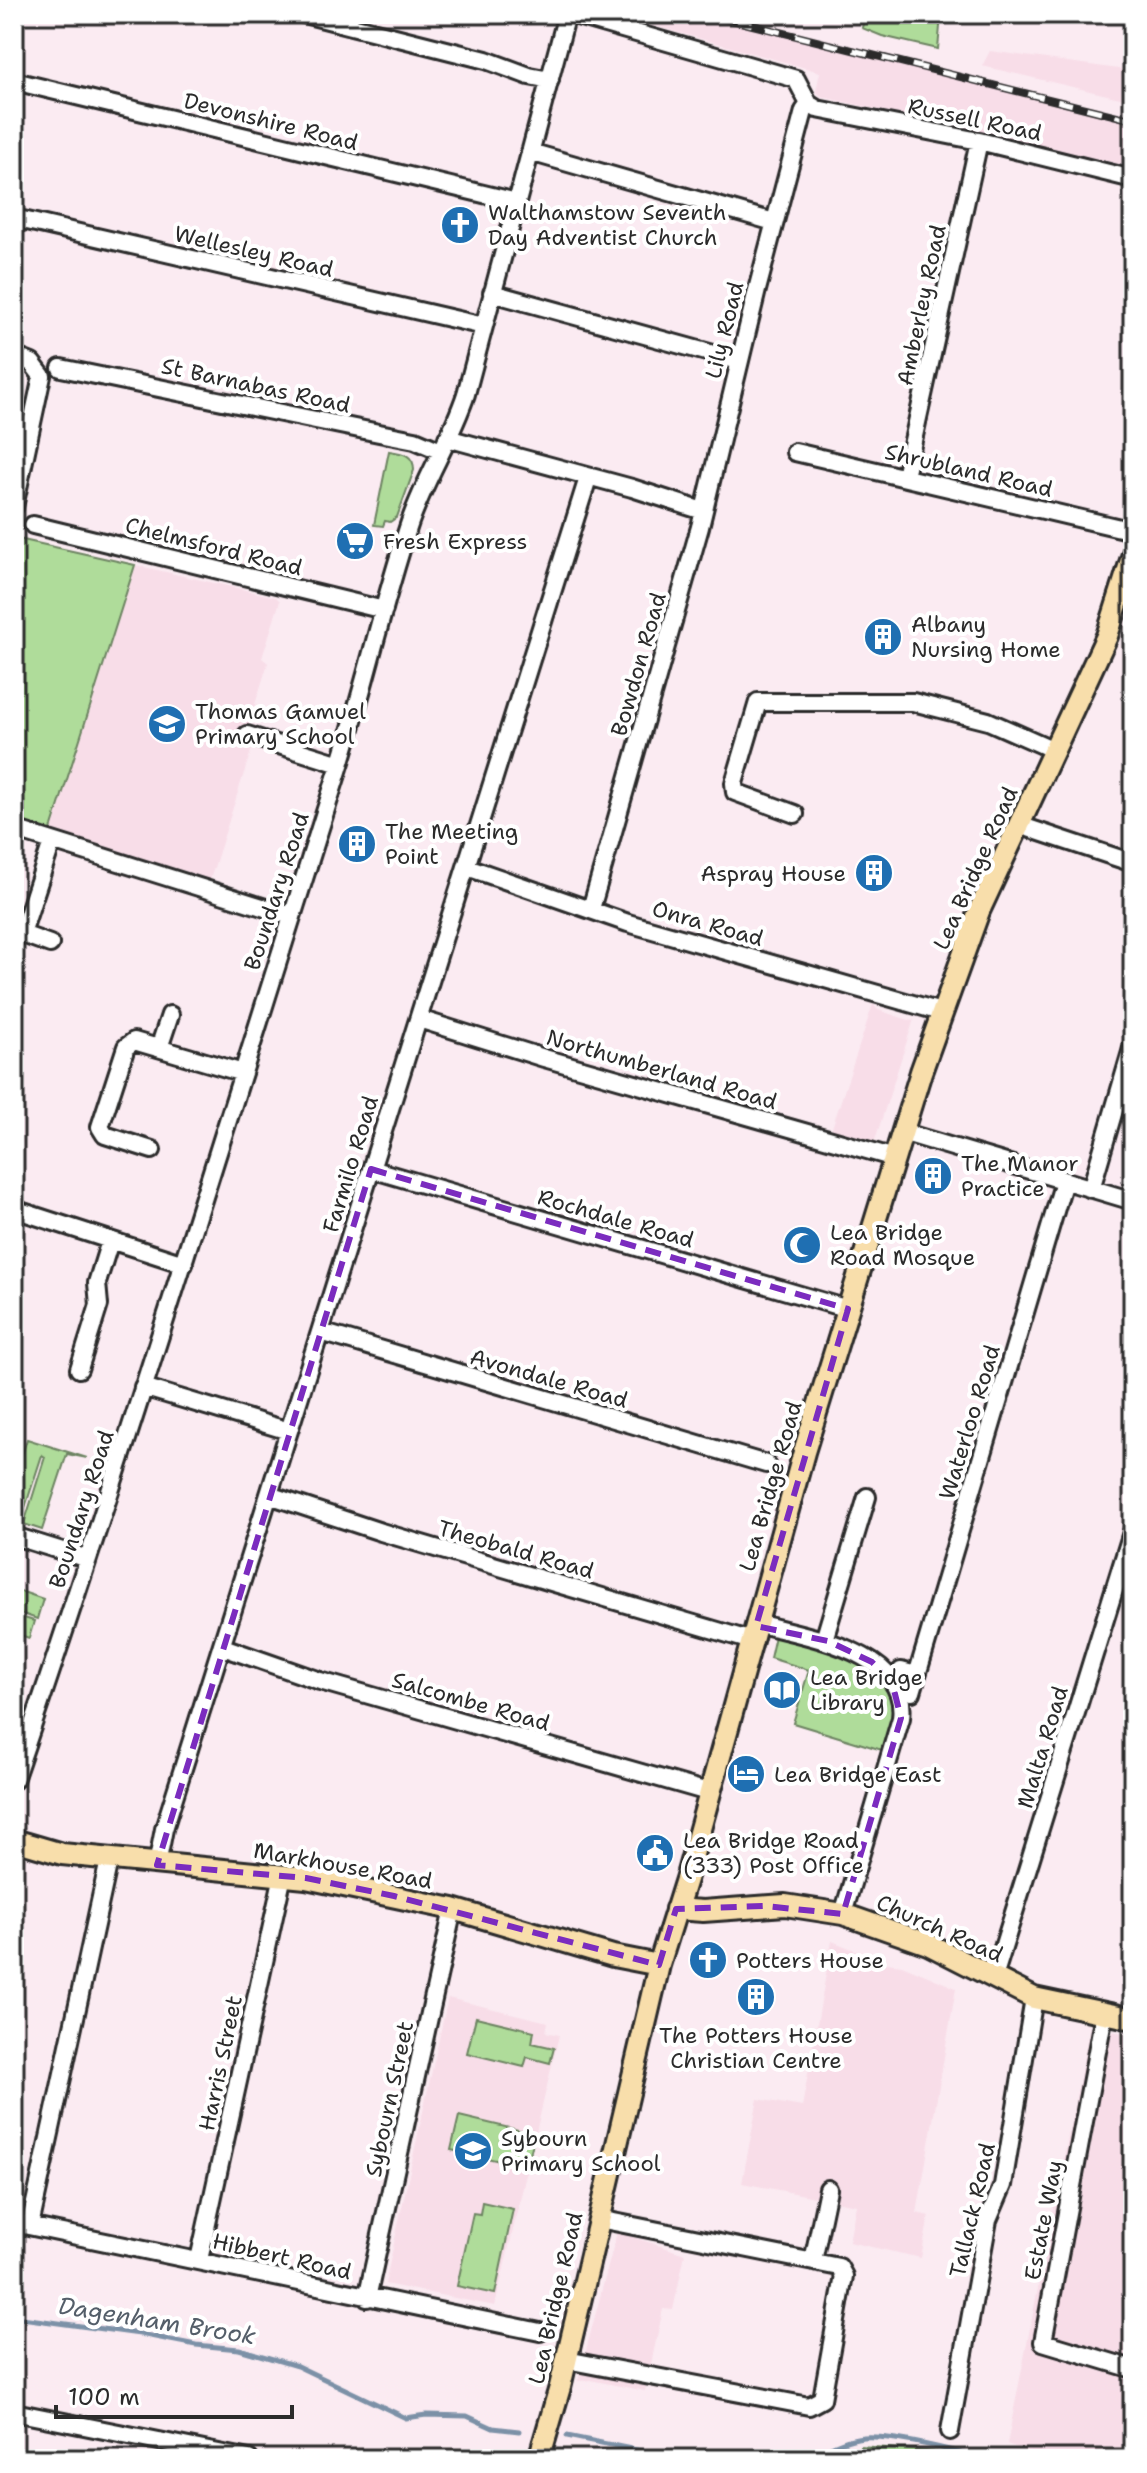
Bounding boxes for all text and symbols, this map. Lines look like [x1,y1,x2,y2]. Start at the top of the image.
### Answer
street label: Devonshire Road [181,86,361,157]
street label: Russell Road [905,91,1045,148]
place label: Walthamstow Seventh Day Adventist Church [488,198,726,252]
church icon: Walthamstow Seventh Day Adventist Church [439,204,481,246]
street label: Wellesley Road [172,219,336,284]
street label: Amberley Road [890,222,953,388]
street label: Lily Road [698,278,751,382]
street label: St Barnabas Road [159,351,353,420]
street label: Shrubland Road [882,437,1056,504]
street label: Chelmsford Road [122,510,305,583]
supermarket icon: Fresh Express [334,520,376,562]
place label: Fresh Express [383,527,527,556]
street label: Bowdon Road [604,589,673,739]
place label: Albany Nursing Home [911,610,1061,664]
building icon: Albany Nursing Home [862,616,904,658]
place label: Thomas Gamuel Primary School [195,697,366,751]
school or university icon: Thomas Gamuel Primary School [146,703,188,745]
street label: Lea Bridge Road [926,782,1024,954]
street label: Boundary Road [237,808,316,974]
place label: The Meeting Point [385,817,518,871]
building icon: The Meeting Point [336,823,378,865]
building icon: Aspray House [853,852,895,894]
place label: Aspray House [700,859,846,888]
street label: Onra Road [649,894,767,953]
street label: Northumberland Road [543,1023,781,1116]
street label: Farmilo Road [316,1092,385,1236]
place label: The Manor Practice [961,1149,1079,1203]
building icon: The Manor Practice [912,1155,954,1197]
street label: Rochdale Road [534,1182,697,1255]
place label: Lea Bridge Road Mosque [830,1218,975,1272]
mosque icon: Lea Bridge Road Mosque [781,1224,823,1266]
street label: Waterloo Road [932,1341,1007,1503]
street label: Avondale Road [466,1342,631,1415]
street label: Lea Bridge Road [732,1398,809,1575]
street label: Boundary Road [42,1426,121,1592]
street label: Theobald Road [434,1513,597,1586]
place label: Lea Bridge Library [810,1663,923,1717]
street label: Salcombe Road [389,1665,553,1738]
library icon: Lea Bridge Library [761,1669,803,1711]
street label: Malta Road [1010,1682,1075,1812]
hotel icon: Lea Bridge East [725,1753,767,1795]
place label: Lea Bridge East [774,1760,942,1789]
place label: Lea Bridge Road (333) Post Office [683,1826,864,1880]
public building icon: Lea Bridge Road (333) Post Office [634,1832,676,1874]
street label: Markhouse Road [251,1835,435,1896]
street label: Church Road [872,1888,1008,1969]
church icon: Potters House [687,1939,729,1981]
place label: Potters House [736,1946,884,1975]
building icon: The Potters House Christian Centre [735,1976,777,2018]
street label: Harris Street [192,1993,249,2133]
street label: Sybourn Street [359,2019,420,2180]
place label: The Potters House Christian Centre [659,2021,853,2075]
place label: Sybourn Primary School [501,2124,661,2178]
school or university icon: Sybourn Primary School [452,2130,494,2172]
street label: Tallack Road [943,2140,1002,2280]
street label: Estate Way [1018,2158,1069,2282]
street label: Lea Bridge Road [522,2209,589,2387]
street label: Hibbert Road [210,2226,354,2287]
water label: Dagenham Brook [56,2290,258,2352]
scale bar [56,2369,292,2419]
text: 100 m [68,2381,140,2413]

